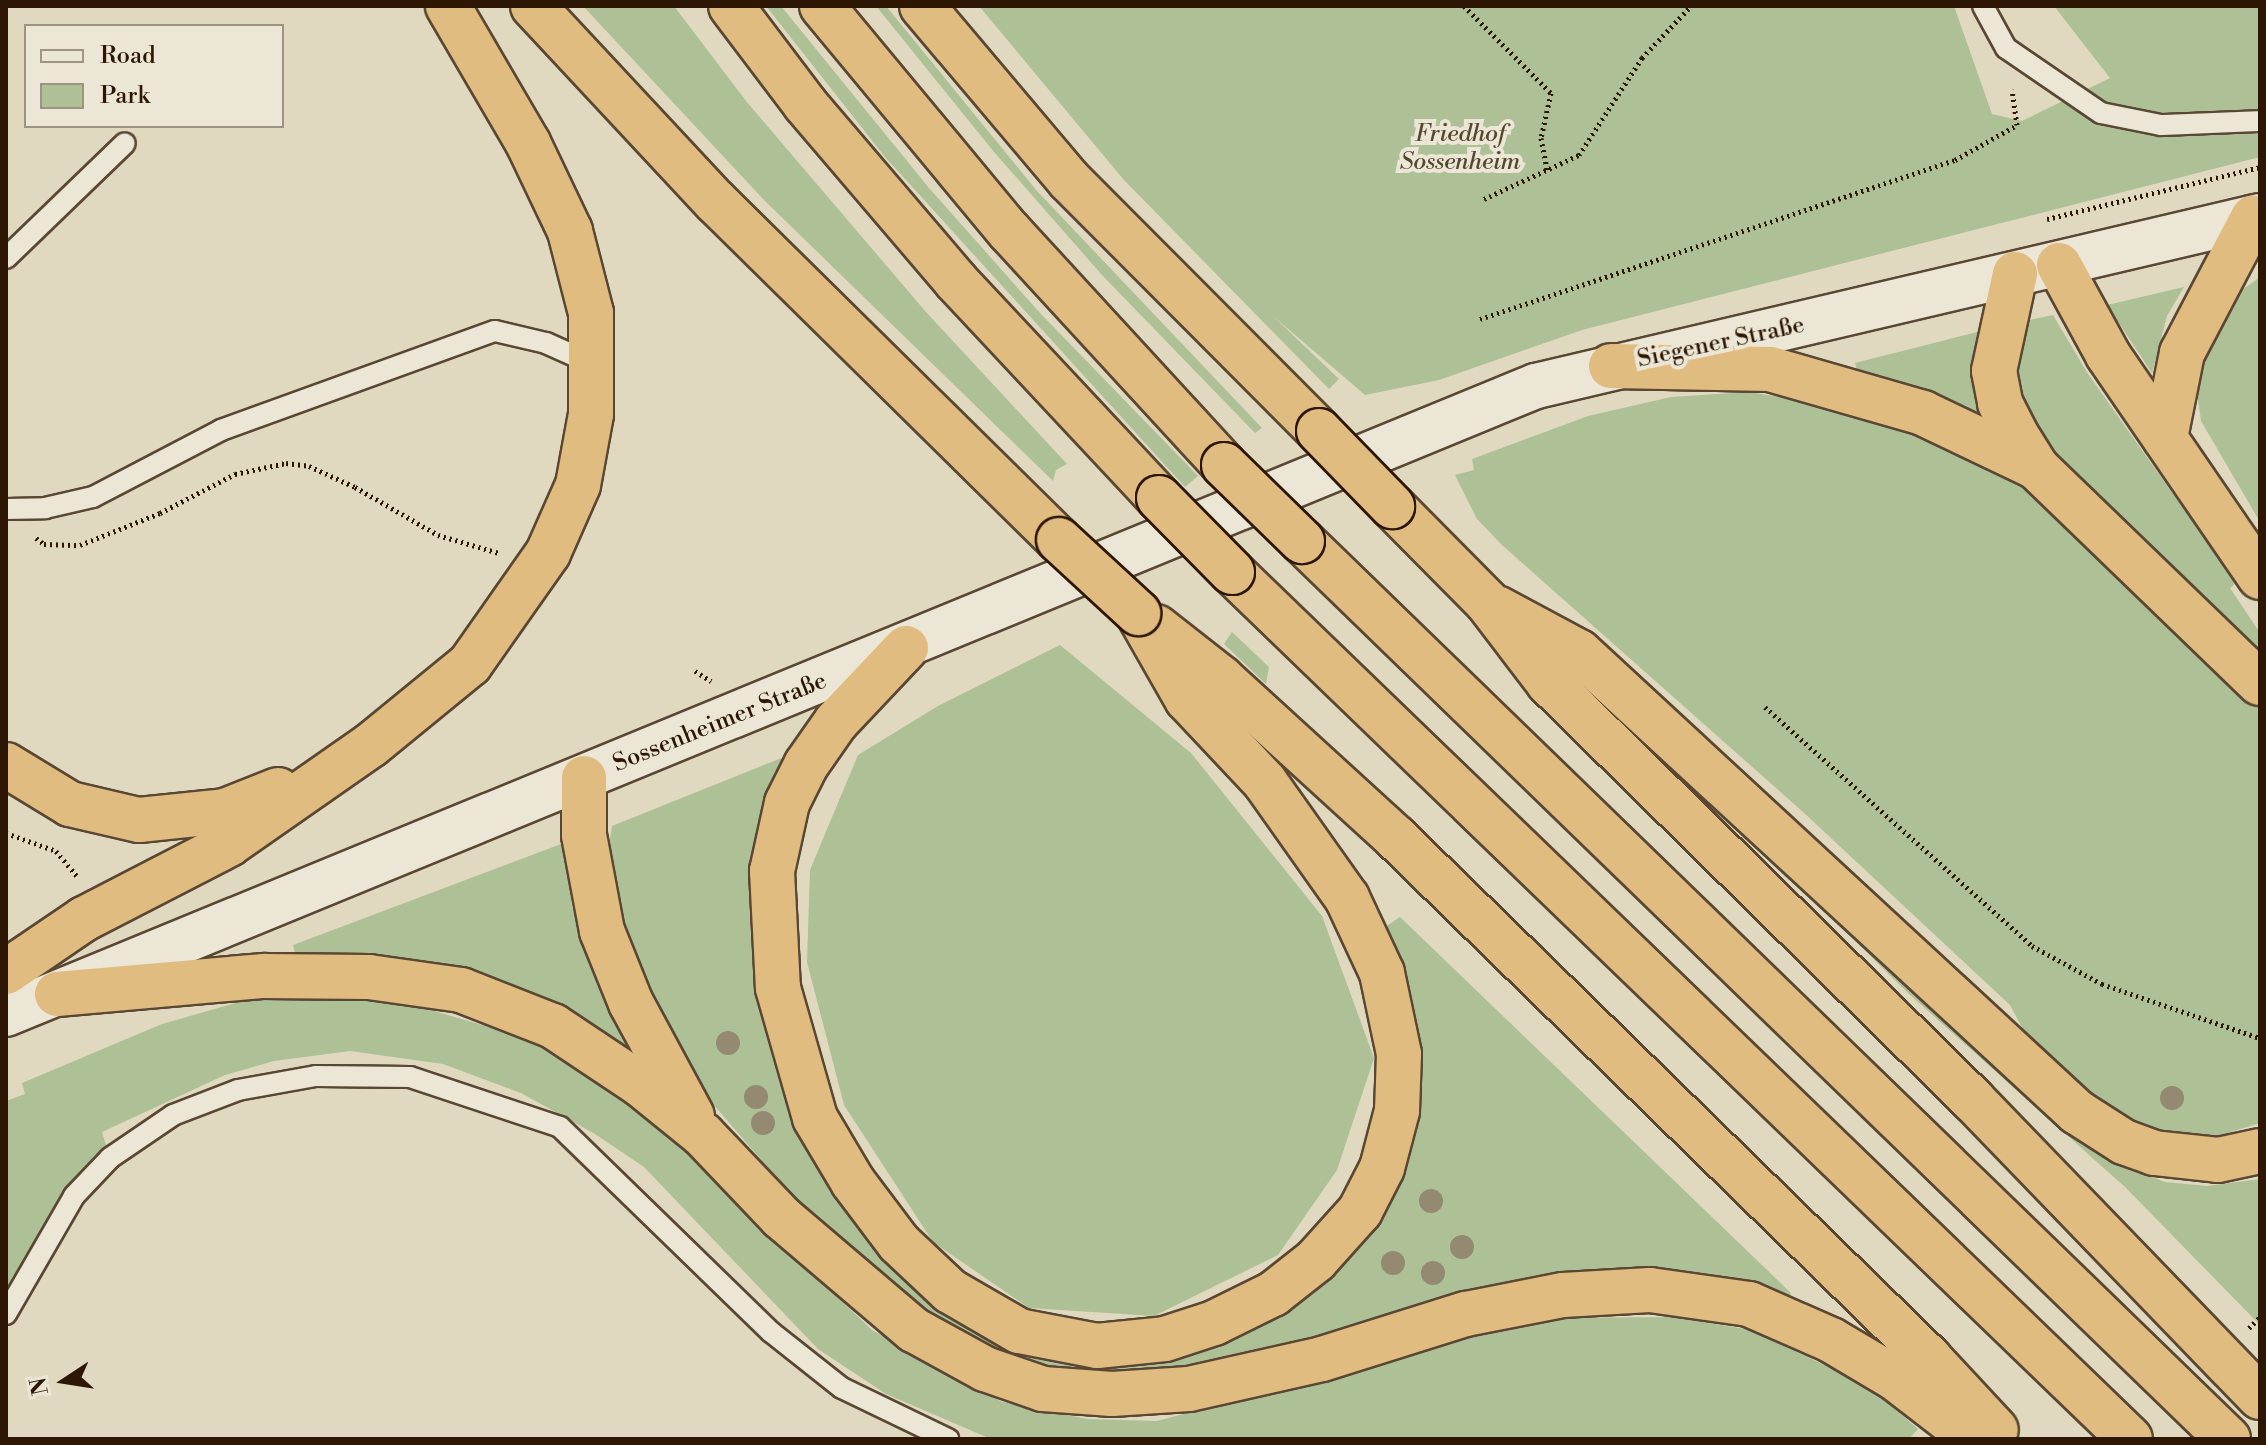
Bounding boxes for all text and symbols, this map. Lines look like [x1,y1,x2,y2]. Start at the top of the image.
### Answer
legend [24,24,284,128]
text: Road [100,41,156,71]
text: Park [100,81,150,111]
park label: Friedhof Sossenheim [1400,121,1520,177]
street label: Siegener Straße [1635,311,1807,375]
street label: Sossenheimer Straße [609,667,831,779]
north arrow [24,1341,104,1421]
text: N [25,1375,55,1397]

